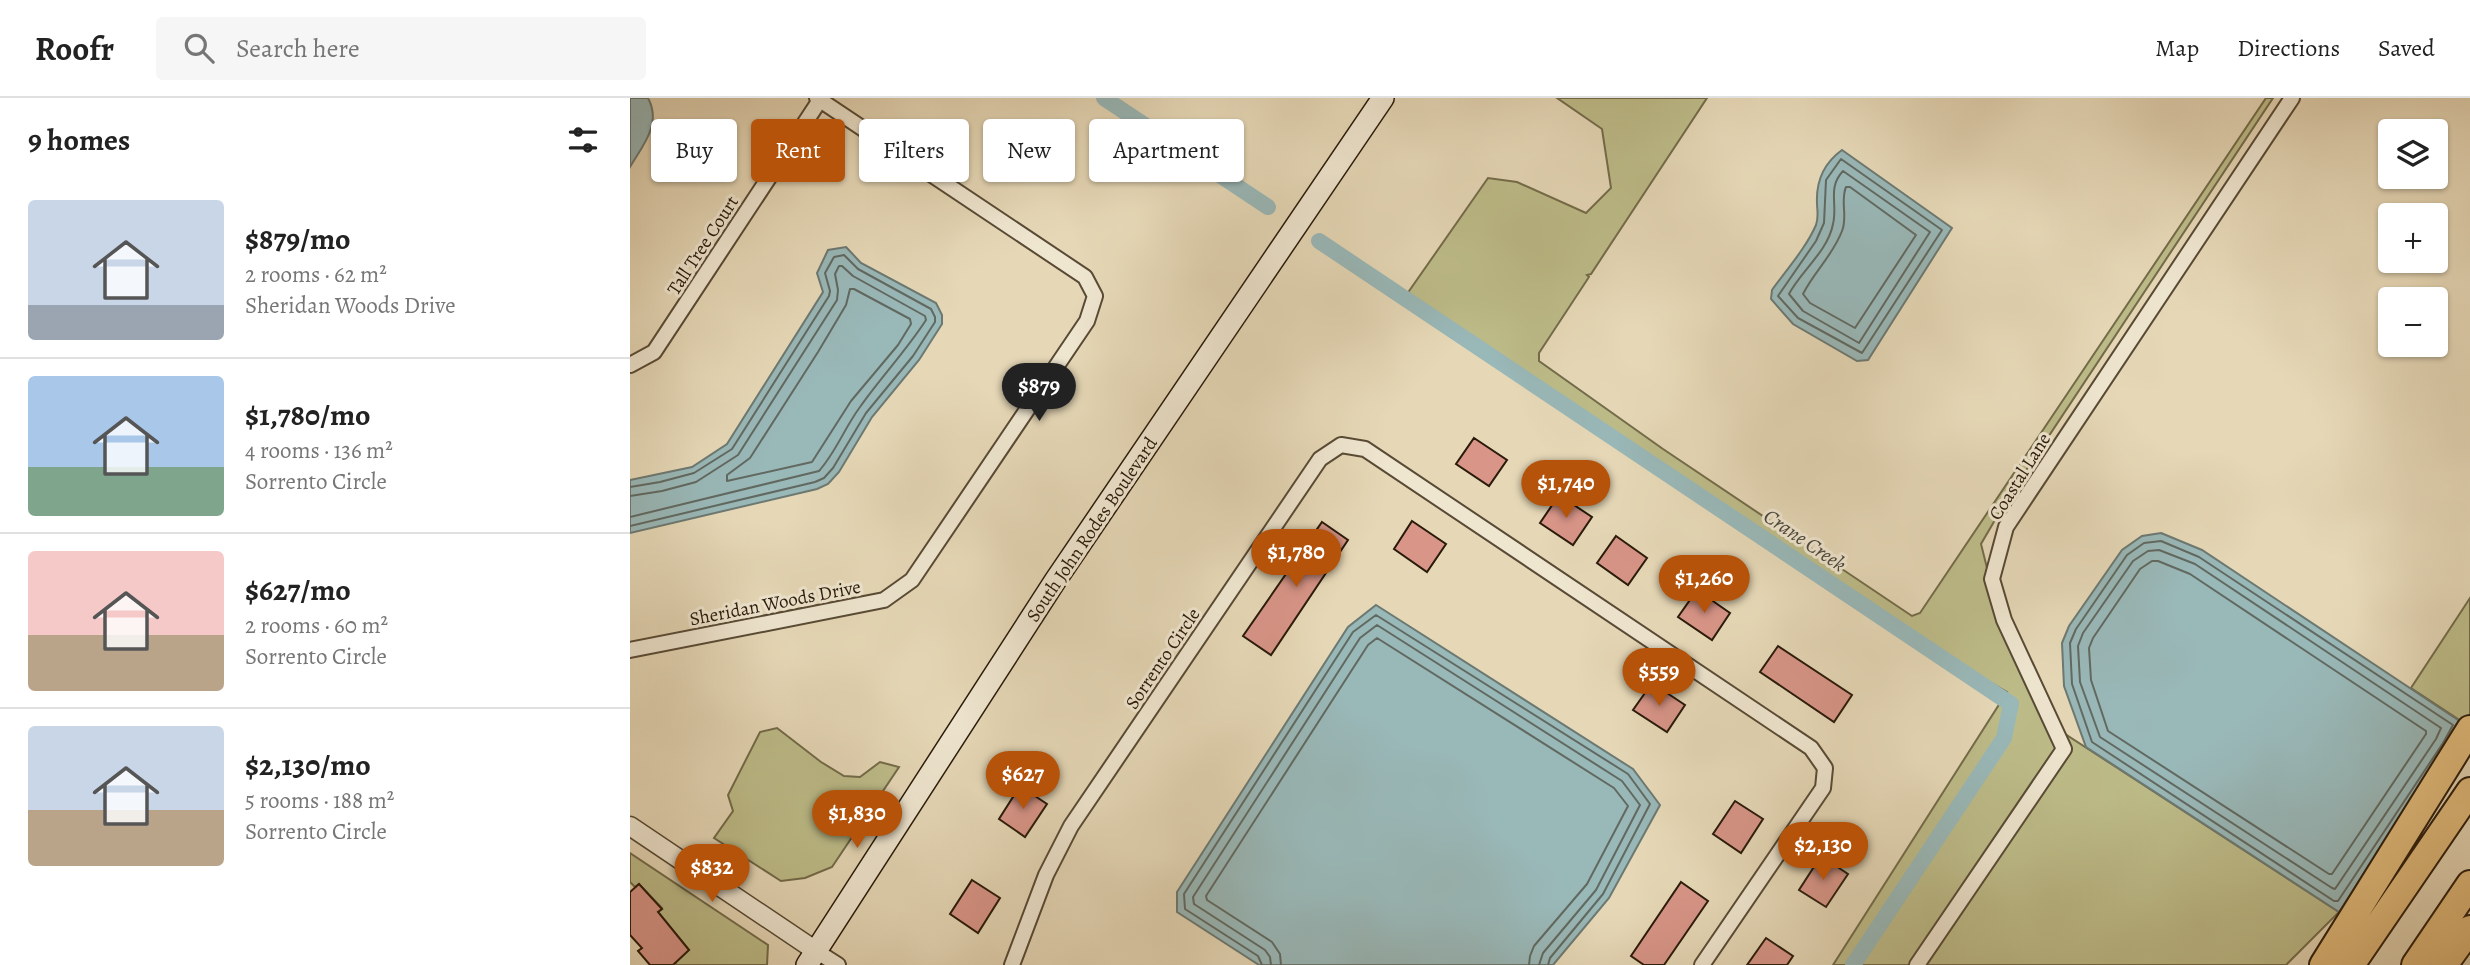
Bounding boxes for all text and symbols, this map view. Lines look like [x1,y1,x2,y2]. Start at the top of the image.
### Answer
search box [156,17,646,80]
text: Roofr [35,26,114,71]
icon: search [180,29,218,67]
text: Search here [236,31,360,66]
text: Map [2155,32,2199,64]
text: Directions [2237,32,2340,64]
text: Saved [2378,32,2435,64]
chip: Buy [651,119,737,182]
chip: Rent [751,119,845,182]
chip: Filters [859,119,969,182]
chip: New [983,119,1075,182]
chip: Apartment [1089,119,1244,182]
map controls [2378,119,2448,357]
button: layers [2378,119,2448,189]
text: 9 homes [28,120,130,160]
icon: filters [564,121,602,159]
street label: Tall Tree Court [661,191,745,300]
button: + [2378,203,2448,273]
text: $879/mo [245,219,351,259]
icon: home [84,228,168,312]
text: 2 rooms · 62 m² [245,259,387,290]
button: − [2378,287,2448,357]
text: Sheridan Woods Drive [245,290,455,321]
pin: $879 [998,364,1080,423]
text: $879 [1018,370,1060,401]
text: $1,780/mo [245,395,371,435]
icon: home [84,404,168,488]
street label: Coastal Lane [1983,428,2057,525]
street label: South John Rodes Boulevard [1020,431,1164,627]
text: 4 rooms · 136 m² [245,435,393,466]
pin: $1,740 [1509,460,1623,520]
text: Sorrento Circle [245,466,387,497]
text: $1,740 [1537,467,1595,498]
water label: Crane Creek [1758,502,1852,578]
pin: $1,780 [1239,530,1353,589]
text: $1,780 [1267,536,1325,567]
pin: $1,260 [1647,556,1761,615]
text: $1,260 [1675,562,1733,593]
text: $627/mo [245,570,351,610]
street label: Sheridan Woods Drive [687,574,863,632]
icon: home [84,579,168,663]
street label: Sorrento Circle [1119,603,1206,714]
text: 2 rooms · 60 m² [245,610,388,641]
text: Sorrento Circle [245,641,387,672]
pin: $559 [1618,648,1700,708]
text: $559 [1638,655,1680,686]
text: $2,130/mo [245,745,371,785]
pin: $627 [982,752,1064,811]
icon: home [84,754,168,838]
text: $627 [1002,758,1044,789]
text: 5 rooms · 188 m² [245,785,394,816]
pin: $1,830 [800,790,914,850]
text: $1,830 [828,797,886,828]
text: Sorrento Circle [245,816,387,847]
pin: $2,130 [1766,822,1880,882]
text: $2,130 [1794,829,1852,860]
pin: $832 [671,844,753,904]
text: $832 [691,851,733,882]

